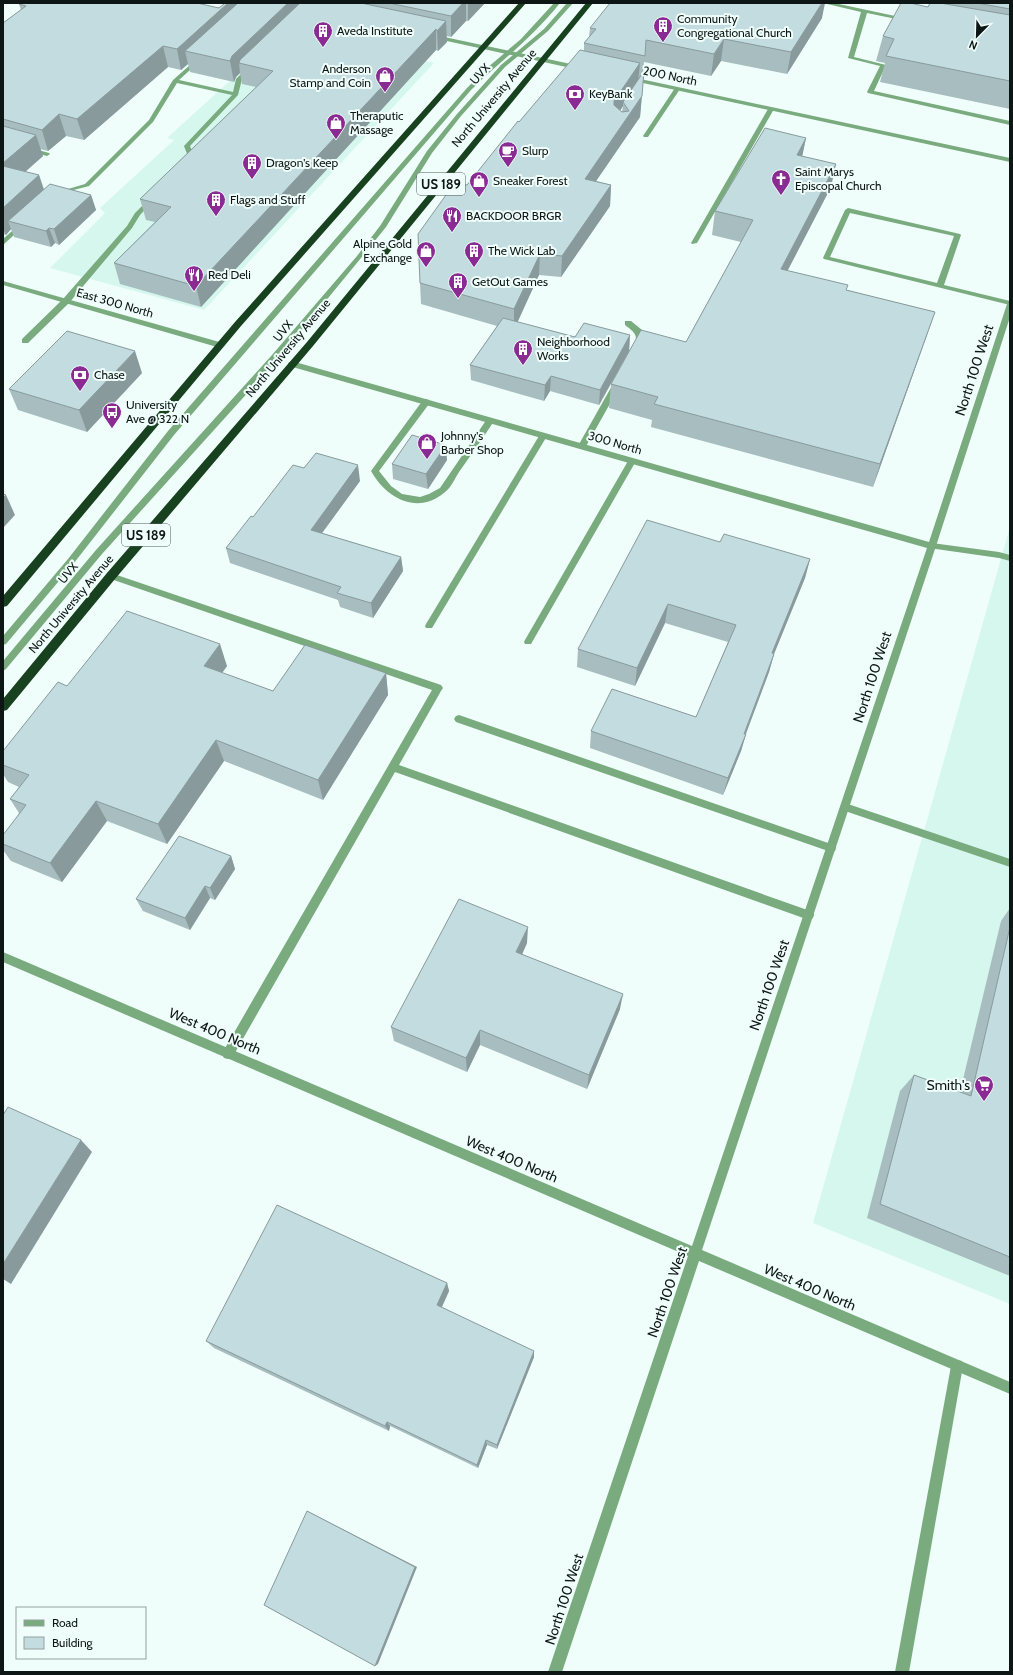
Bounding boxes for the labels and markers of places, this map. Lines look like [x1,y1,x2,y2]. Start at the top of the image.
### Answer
place label: Community Congregational Church [677,11,792,40]
building icon: Community Congregational Church [652,15,674,43]
building icon: Aveda Institute [312,20,334,48]
place label: Aveda Institute [337,23,413,38]
place label: Anderson Stamp and Coin [290,61,371,90]
shop icon: Anderson Stamp and Coin [374,65,396,93]
bank icon: KeyBank [564,83,586,111]
place label: KeyBank [589,86,633,101]
place label: Theraputic Massage [350,108,404,137]
shop icon: Theraputic Massage [325,112,347,140]
cafe icon: Slurp [497,140,519,168]
place label: Slurp [522,143,549,158]
building icon: Dragon's Keep [241,152,263,180]
place label: Dragon's Keep [266,155,338,170]
place label: Saint Marys Episcopal Church [795,164,881,193]
church icon: Saint Marys Episcopal Church [770,168,792,196]
shop icon: Sneaker Forest [468,170,490,198]
place label: Sneaker Forest [493,173,567,188]
building icon: Flags and Stuff [205,189,227,217]
place label: Flags and Stuff [230,192,305,207]
restaurant icon: BACKDOOR BRGR [441,205,463,233]
place label: BACKDOOR BRGR [466,208,562,223]
place label: Alpine Gold Exchange [353,236,412,265]
shop icon: Alpine Gold Exchange [415,240,437,268]
building icon: The Wick Lab [463,240,485,268]
place label: The Wick Lab [488,243,556,258]
restaurant icon: Red Deli [183,264,205,292]
place label: Red Deli [208,267,251,282]
building icon: GetOut Games [447,271,469,299]
place label: GetOut Games [472,274,548,289]
place label: Neighborhood Works [537,334,610,363]
building icon: Neighborhood Works [512,338,534,366]
bank icon: Chase [69,364,91,392]
place label: Chase [94,367,125,382]
place label: University Ave @ 322 N [126,397,189,426]
bus stop icon: University Ave @ 322 N [101,401,123,429]
place label: Johnny's Barber Shop [440,428,504,457]
shop icon: Johnny's Barber Shop [416,432,438,460]
supermarket icon: Smith's [973,1074,995,1102]
place label: Smith's [927,1076,970,1094]

